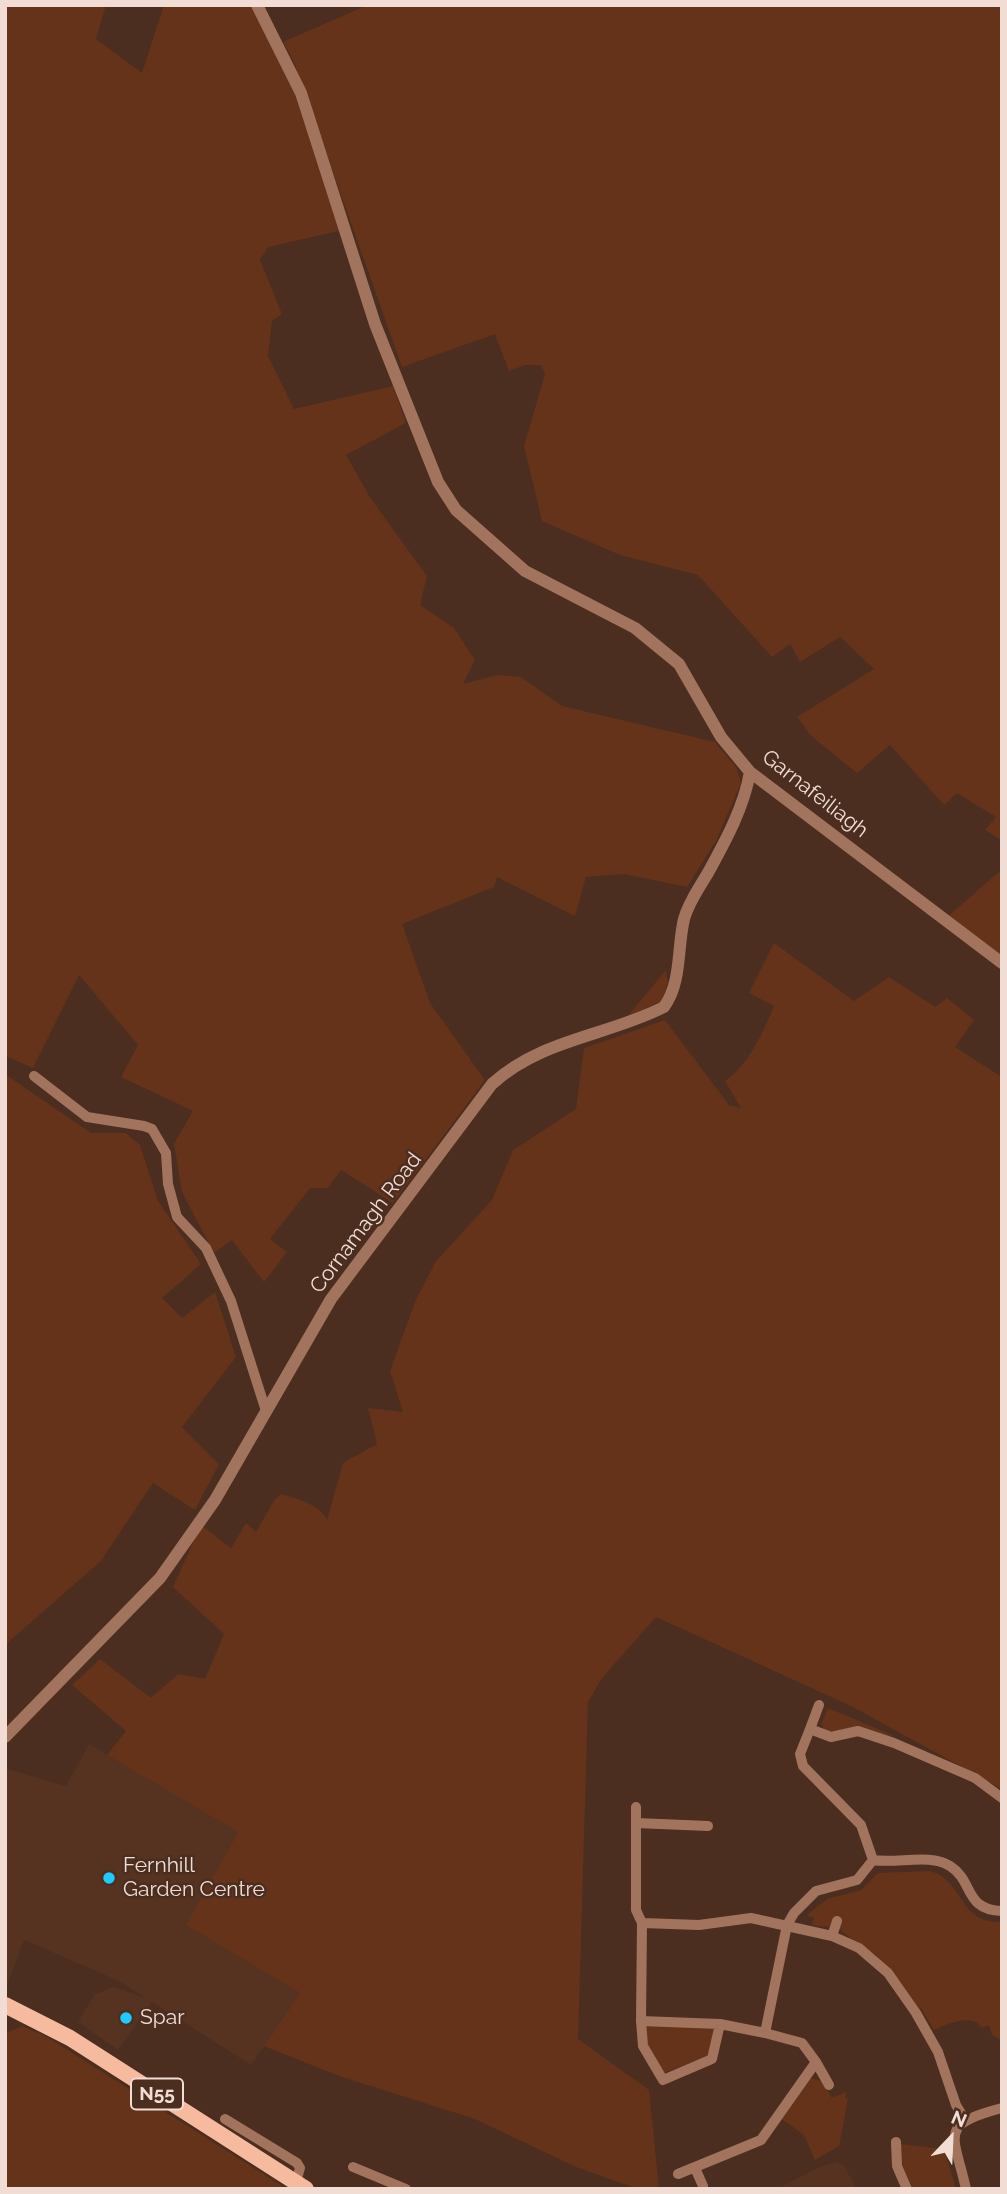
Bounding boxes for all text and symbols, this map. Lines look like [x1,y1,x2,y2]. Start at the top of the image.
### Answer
street label: Garnafeiliagh [757,745,873,843]
street label: Cornamagh Road [305,1148,427,1298]
place label: Fernhill Garden Centre [123,1853,265,1903]
marker: Fernhill Garden Centre [101,1870,117,1886]
place label: Spar [140,2005,185,2031]
marker: Spar [118,2010,134,2026]
road number: N55 [131,2078,183,2110]
north arrow [916,2103,986,2173]
text: N [948,2106,970,2132]

